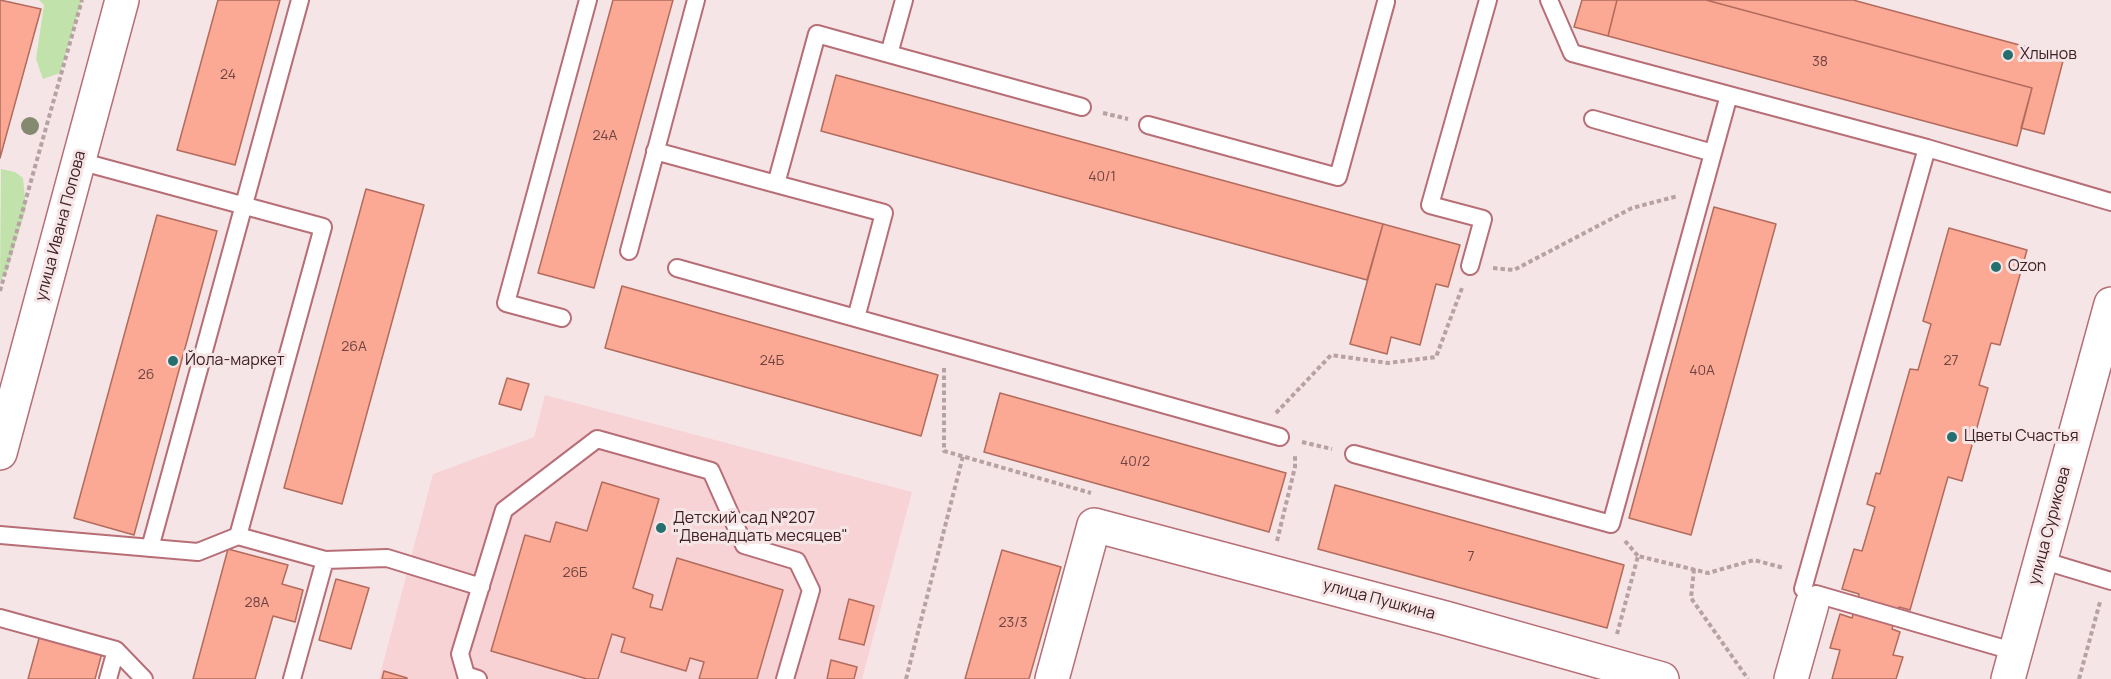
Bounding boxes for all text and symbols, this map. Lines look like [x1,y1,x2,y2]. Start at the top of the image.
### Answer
place label: Хлынов [2020,45,2077,65]
marker: Хлынов [2001,48,2015,62]
house number: 38 [1812,54,1828,70]
house number: 24 [220,67,236,83]
house number: 24А [593,128,617,144]
street label: улица Ивана Попова [32,149,90,303]
house number: 40/1 [1088,169,1116,185]
place label: Ozon [2008,257,2046,277]
marker: Ozon [1989,260,2003,274]
house number: 26А [341,339,367,355]
place label: Йола-маркет [185,351,285,371]
house number: 24Б [760,353,784,369]
house number: 27 [1943,353,1959,369]
marker: Йола-маркет [166,354,180,368]
house number: 40А [1689,363,1715,379]
house number: 26 [138,367,154,383]
place label: Цветы Счастья [1964,427,2078,447]
marker: Цветы Счастья [1945,430,1959,444]
house number: 40/2 [1120,454,1150,470]
street label: улица Сурикова [2025,465,2075,587]
place label: Детский сад №207 "Двенадцать месяцев" [673,509,848,547]
marker: Детский сад №207 "Двенадцать месяцев" [654,521,668,535]
house number: 7 [1467,549,1475,565]
house number: 26Б [562,565,588,581]
street label: улица Пушкина [1321,576,1437,624]
house number: 28А [245,595,269,611]
house number: 23/3 [999,615,1027,631]

